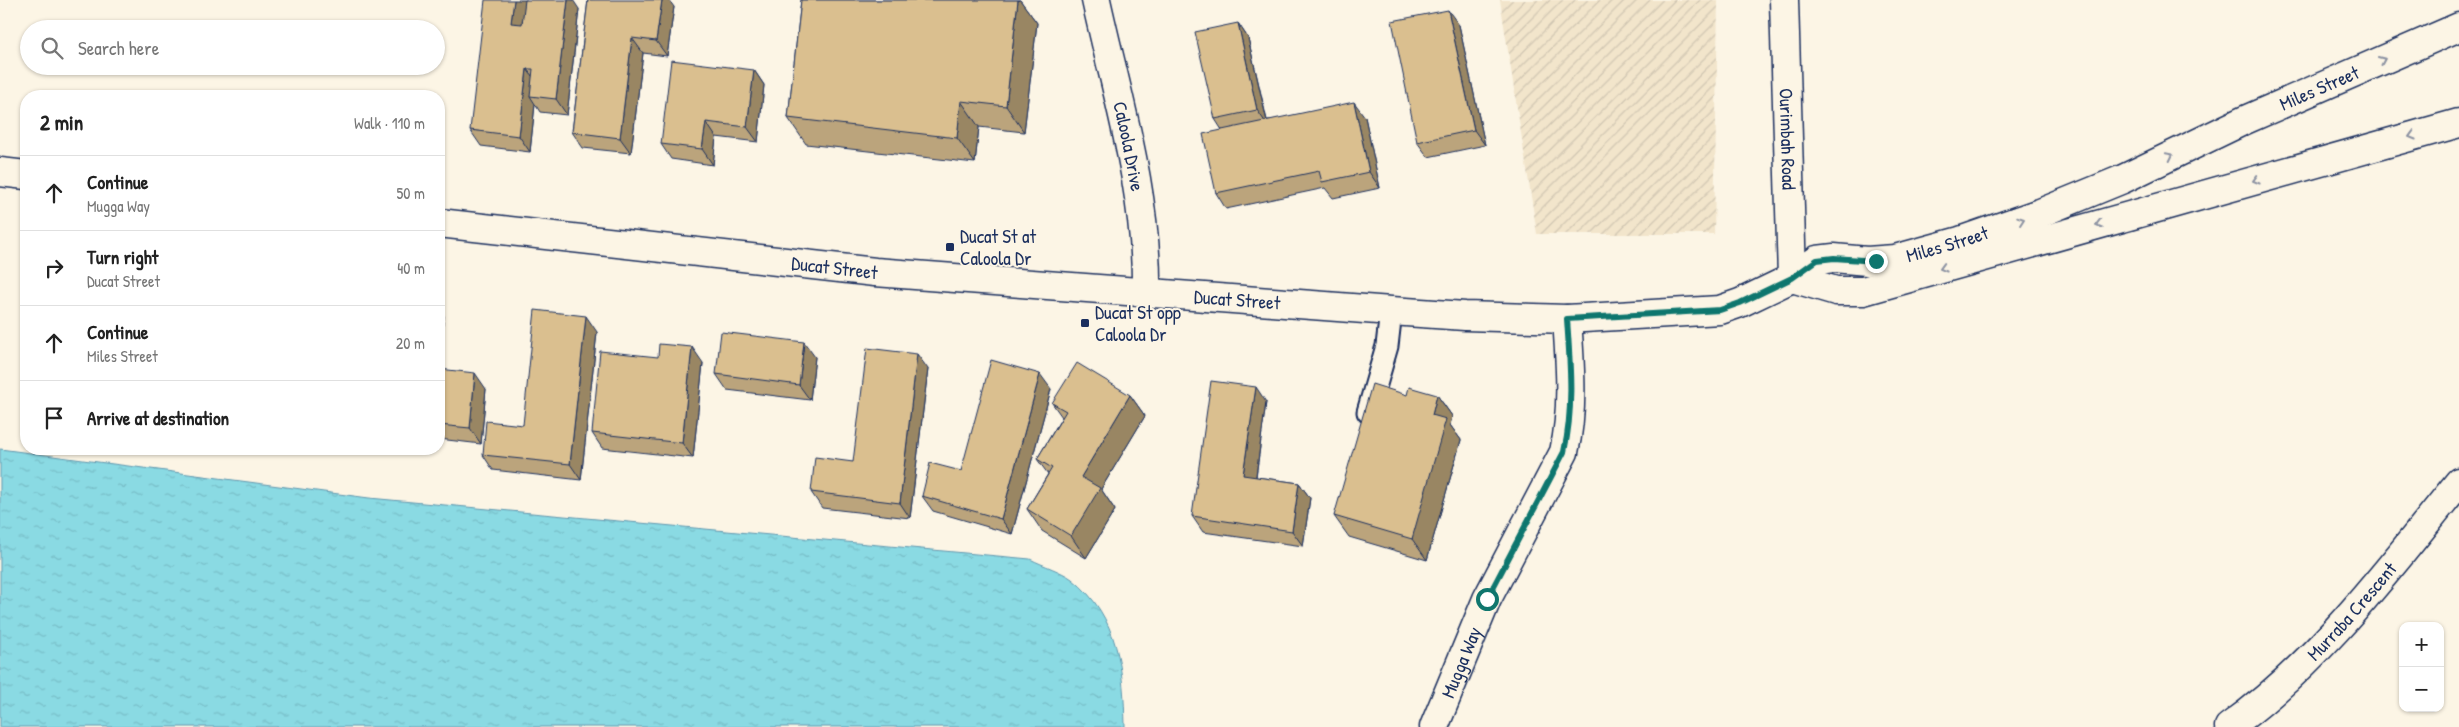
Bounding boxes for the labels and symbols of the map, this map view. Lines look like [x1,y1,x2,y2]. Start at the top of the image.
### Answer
one-way arrow [2377,55,2386,66]
street label: Miles Street [2275,59,2363,116]
street label: Ourimbah Road [1774,88,1802,191]
street label: Caloola Drive [1107,99,1151,193]
one-way arrow [2408,130,2417,141]
one-way arrow [2165,152,2174,162]
one-way arrow [2252,175,2260,185]
one-way arrow [2016,216,2025,226]
one-way arrow [2095,218,2104,229]
street label: Miles Street [1903,219,1992,268]
place label: Ducat St at Caloola Dr [960,223,1036,271]
marker: Ducat St at Caloola Dr [944,241,956,253]
street label: Ducat Street [790,250,879,285]
route end [1865,250,1888,273]
one-way arrow [1939,262,1947,272]
street label: Ducat Street [1193,283,1282,316]
place label: Ducat St opp Caloola Dr [1095,299,1181,347]
marker: Ducat St opp Caloola Dr [1079,317,1091,329]
street label: Murraba Crescent [2301,556,2402,666]
route start [1476,588,1499,611]
street label: Mugga Way [1434,623,1487,702]

